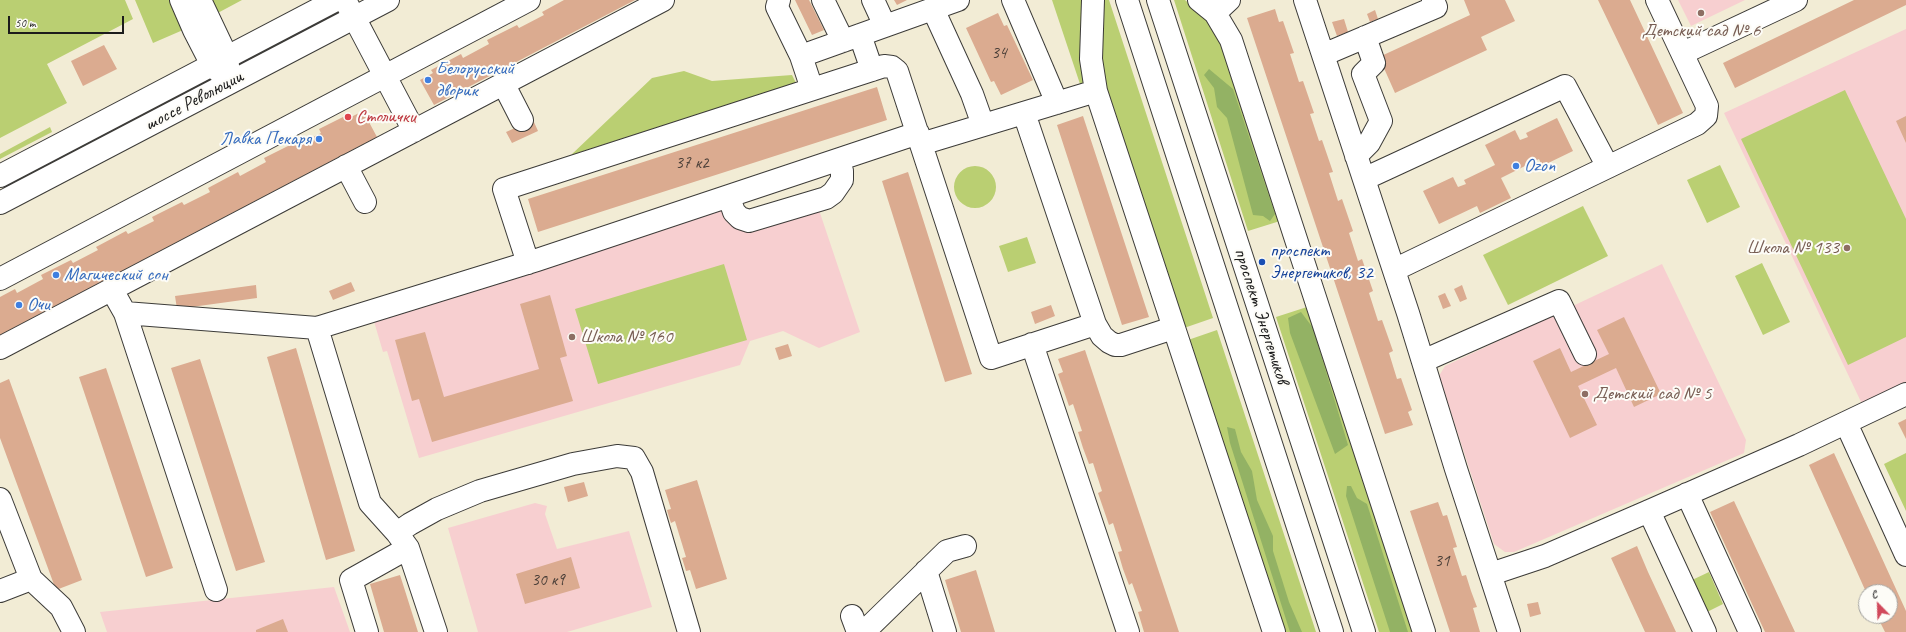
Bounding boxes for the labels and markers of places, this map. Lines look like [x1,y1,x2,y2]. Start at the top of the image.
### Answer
marker: Детский сад № 6 [1696,8,1706,18]
place label: Детский сад № 6 [1642,20,1760,42]
place label: Белорусский дворик [436,58,514,102]
marker: Белорусский дворик [423,75,433,85]
place label: Столички [356,106,416,128]
marker: Столички [343,112,353,122]
place label: Лавка Пекаря [220,128,311,150]
marker: Лавка Пекаря [314,134,324,144]
place label: Ozon [1524,155,1555,177]
marker: Ozon [1511,161,1521,171]
place label: Школа № 133 [1747,237,1839,259]
place label: проспект Энергетиков, 32 [1270,240,1373,284]
marker: Школа № 133 [1842,243,1852,253]
marker: проспект Энергетиков, 32 [1257,257,1267,267]
place label: Магический сон [64,264,168,286]
marker: Магический сон [51,270,61,280]
place label: Очи [27,294,50,316]
marker: Очи [14,300,24,310]
place label: Школа № 160 [580,326,672,348]
marker: Школа № 160 [567,332,577,342]
place label: Детский сад № 5 [1593,383,1712,405]
marker: Детский сад № 5 [1580,389,1590,399]

